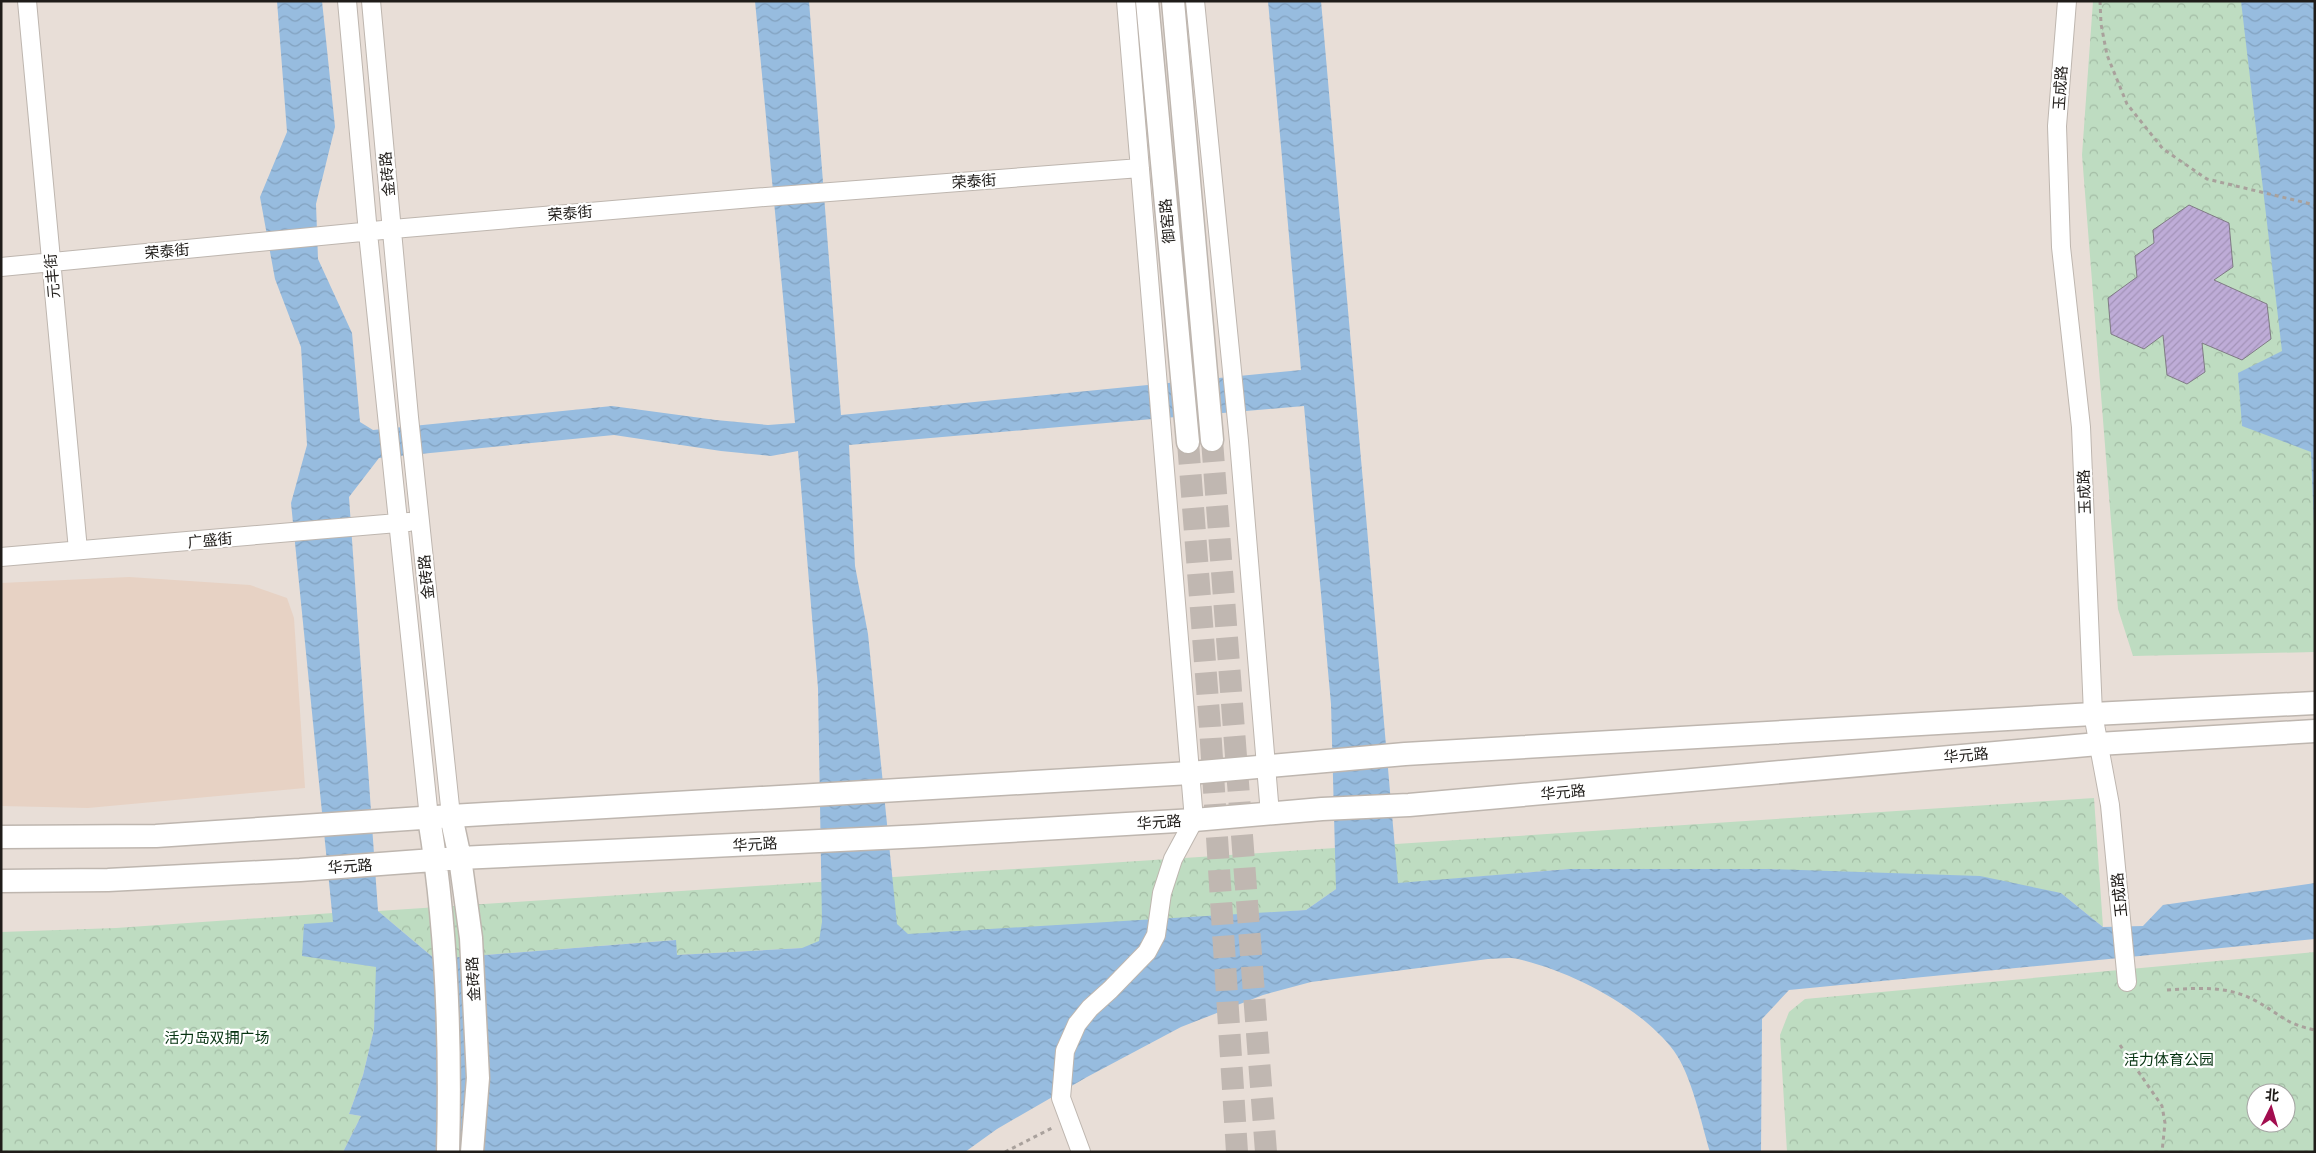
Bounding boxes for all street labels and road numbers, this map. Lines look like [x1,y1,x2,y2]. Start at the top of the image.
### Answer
street label: 玉成路 [2050,65,2070,111]
street label: 金砖路 [377,151,397,197]
street label: 荣泰街 [951,171,997,191]
street label: 御窑路 [1157,198,1177,244]
street label: 荣泰街 [547,203,593,223]
street label: 荣泰街 [144,241,190,261]
street label: 元丰街 [42,253,62,299]
street label: 玉成路 [2075,469,2093,515]
street label: 广盛街 [187,530,233,550]
street label: 金砖路 [415,554,437,600]
street label: 华元路 [1943,745,1989,765]
street label: 华元路 [1540,782,1586,802]
street label: 华元路 [1136,812,1182,832]
street label: 华元路 [732,834,778,854]
street label: 华元路 [327,856,373,876]
street label: 玉成路 [2108,872,2130,918]
street label: 金砖路 [463,956,483,1002]

